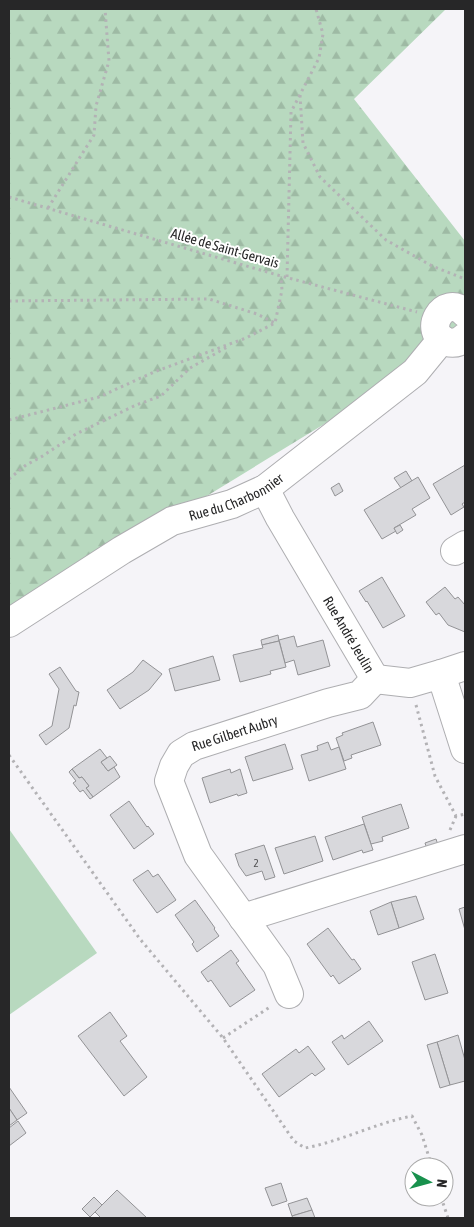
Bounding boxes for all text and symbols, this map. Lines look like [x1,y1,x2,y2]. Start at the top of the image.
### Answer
street label: Allée de Saint-Gervais [169,225,281,271]
street label: Rue du Charbonnier [187,469,287,524]
street label: Rue André Jeulin [320,593,378,676]
street label: Rue Gilbert Aubry [190,712,280,754]
house number: 2 [253,857,259,869]
north arrow [404,1157,454,1207]
text: N [434,1178,450,1188]

